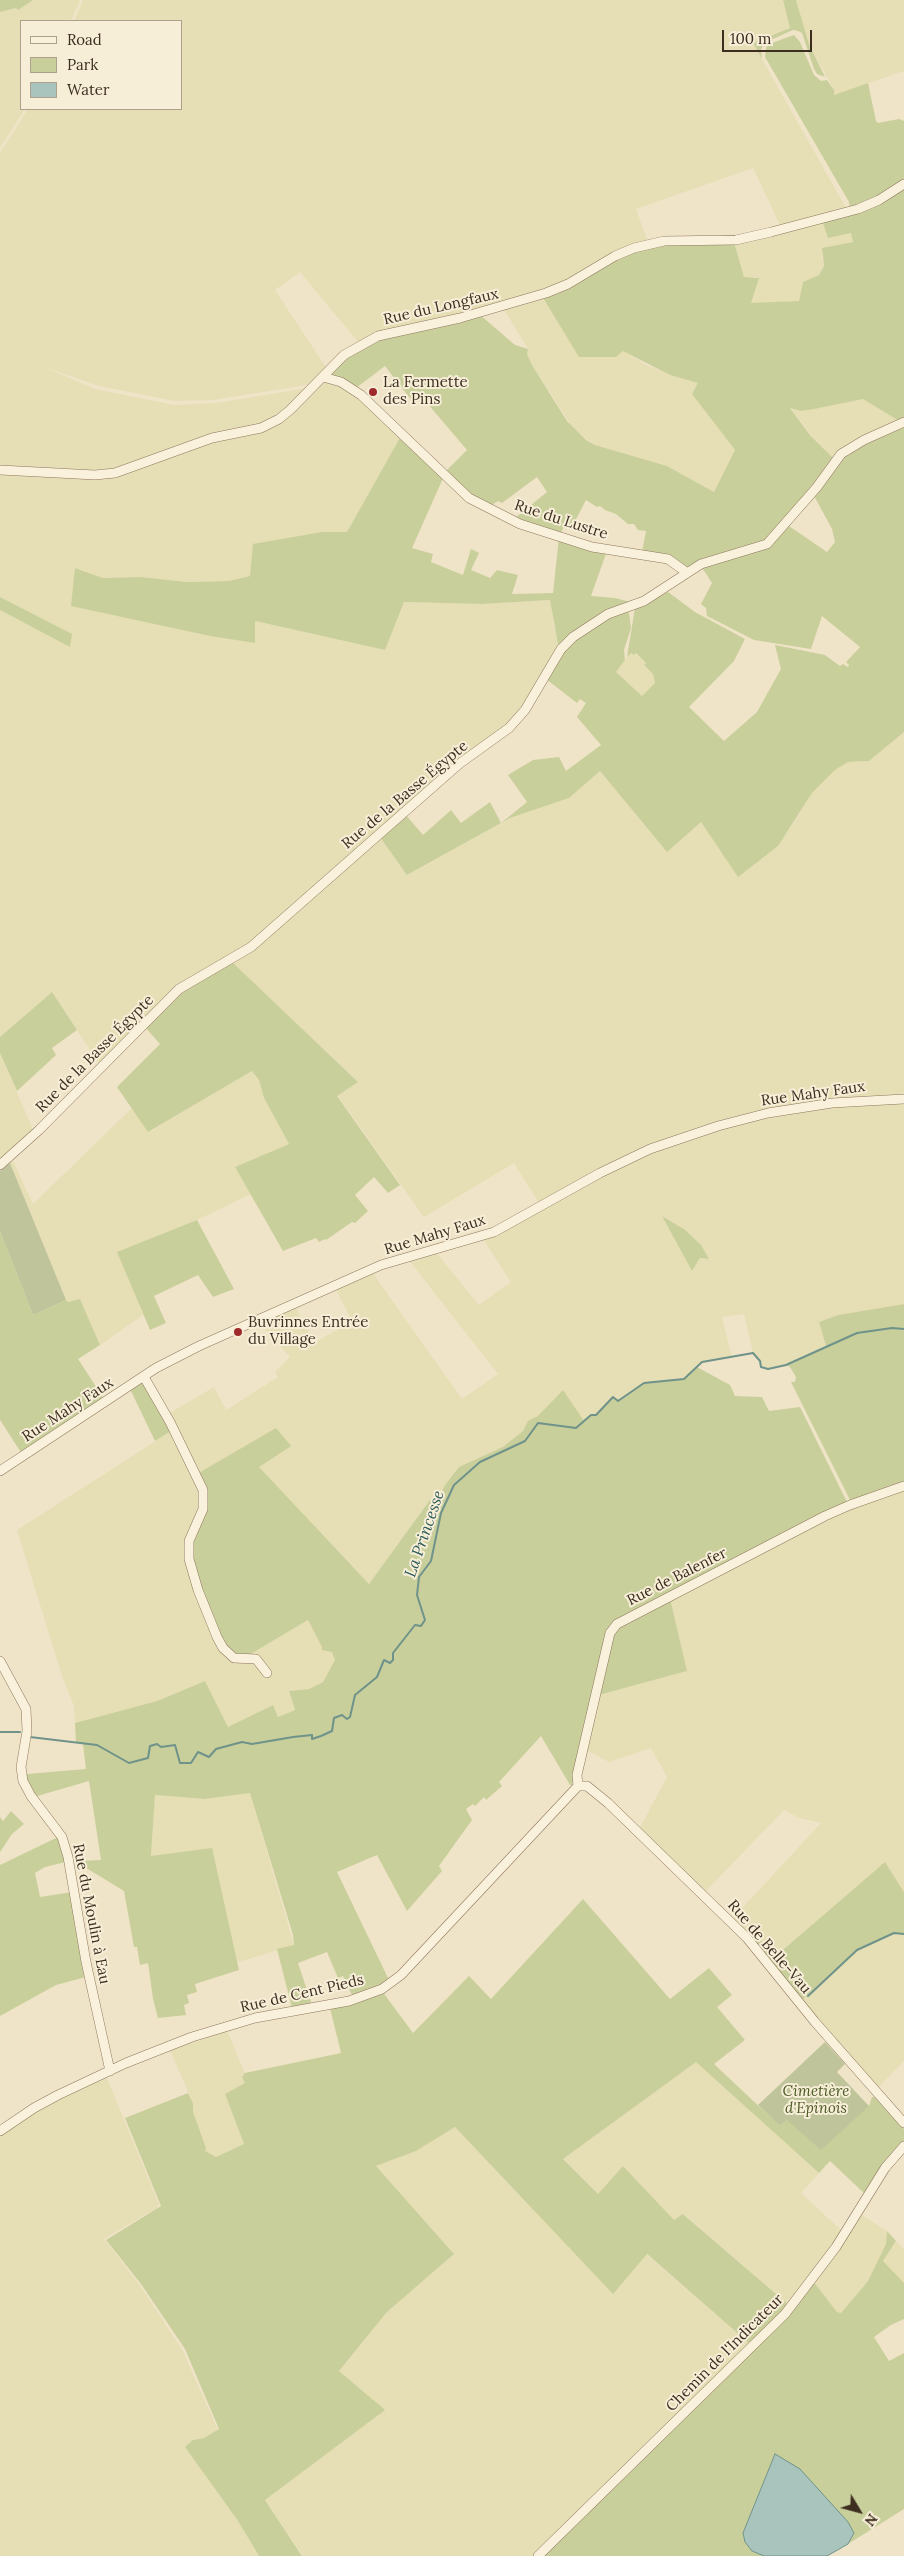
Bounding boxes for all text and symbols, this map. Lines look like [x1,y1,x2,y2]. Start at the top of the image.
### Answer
legend [20,20,182,110]
scale bar [724,20,814,52]
text: 100 m [730,29,771,48]
text: Road [67,30,102,49]
text: Park [67,55,98,74]
text: Water [67,80,109,99]
street label: Rue du Longfaux [382,285,500,329]
place label: La Fermette des Pins [383,374,468,409]
marker: La Fermette des Pins [367,386,379,398]
street label: Rue du Lustre [512,496,610,544]
street label: Rue de la Basse Égypte [338,737,472,853]
street label: Rue de la Basse Égypte [32,991,158,1117]
street label: Rue Mahy Faux [760,1078,866,1110]
street label: Rue Mahy Faux [382,1211,488,1259]
place label: Buvrinnes Entrée du Village [248,1314,368,1349]
marker: Buvrinnes Entrée du Village [232,1326,244,1338]
street label: Rue Mahy Faux [19,1374,117,1446]
water label: La Princesse [401,1488,449,1580]
street label: Rue de Balenfer [624,1544,730,1610]
street label: Rue du Moulin à Eau [69,1842,113,1986]
street label: Rue de Belle-Vau [723,1897,815,1997]
street label: Rue de Cent Pieds [239,1971,365,2017]
park label: Cimetière d'Epinois [783,2083,849,2118]
street label: Chemin de l'Indicateur [663,2291,787,2415]
north arrow [834,2486,884,2536]
text: N [861,2510,881,2530]

